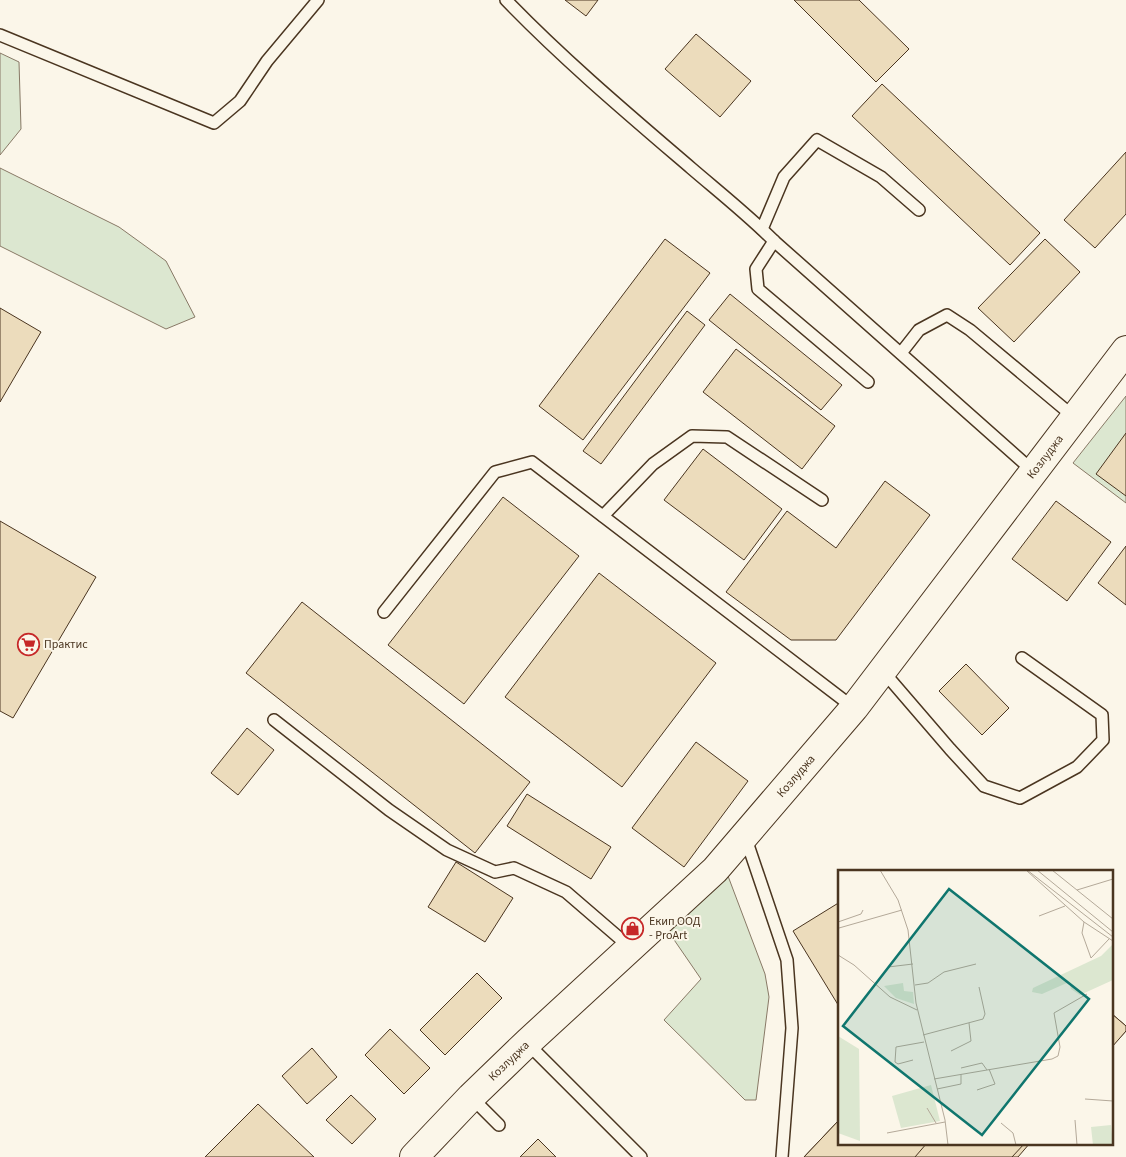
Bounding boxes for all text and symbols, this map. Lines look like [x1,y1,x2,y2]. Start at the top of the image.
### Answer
street label: Козлуджа [1023,432,1068,483]
supermarket icon: Практис [16,632,40,656]
place label: Практис [44,636,88,653]
street label: Козлуджа [773,751,819,801]
inset map [838,870,1114,1144]
place label: Екип ООД - ProArt [649,913,701,944]
shop icon: Екип ООД - ProArt [621,916,645,940]
street label: Козлуджа [485,1037,533,1085]

